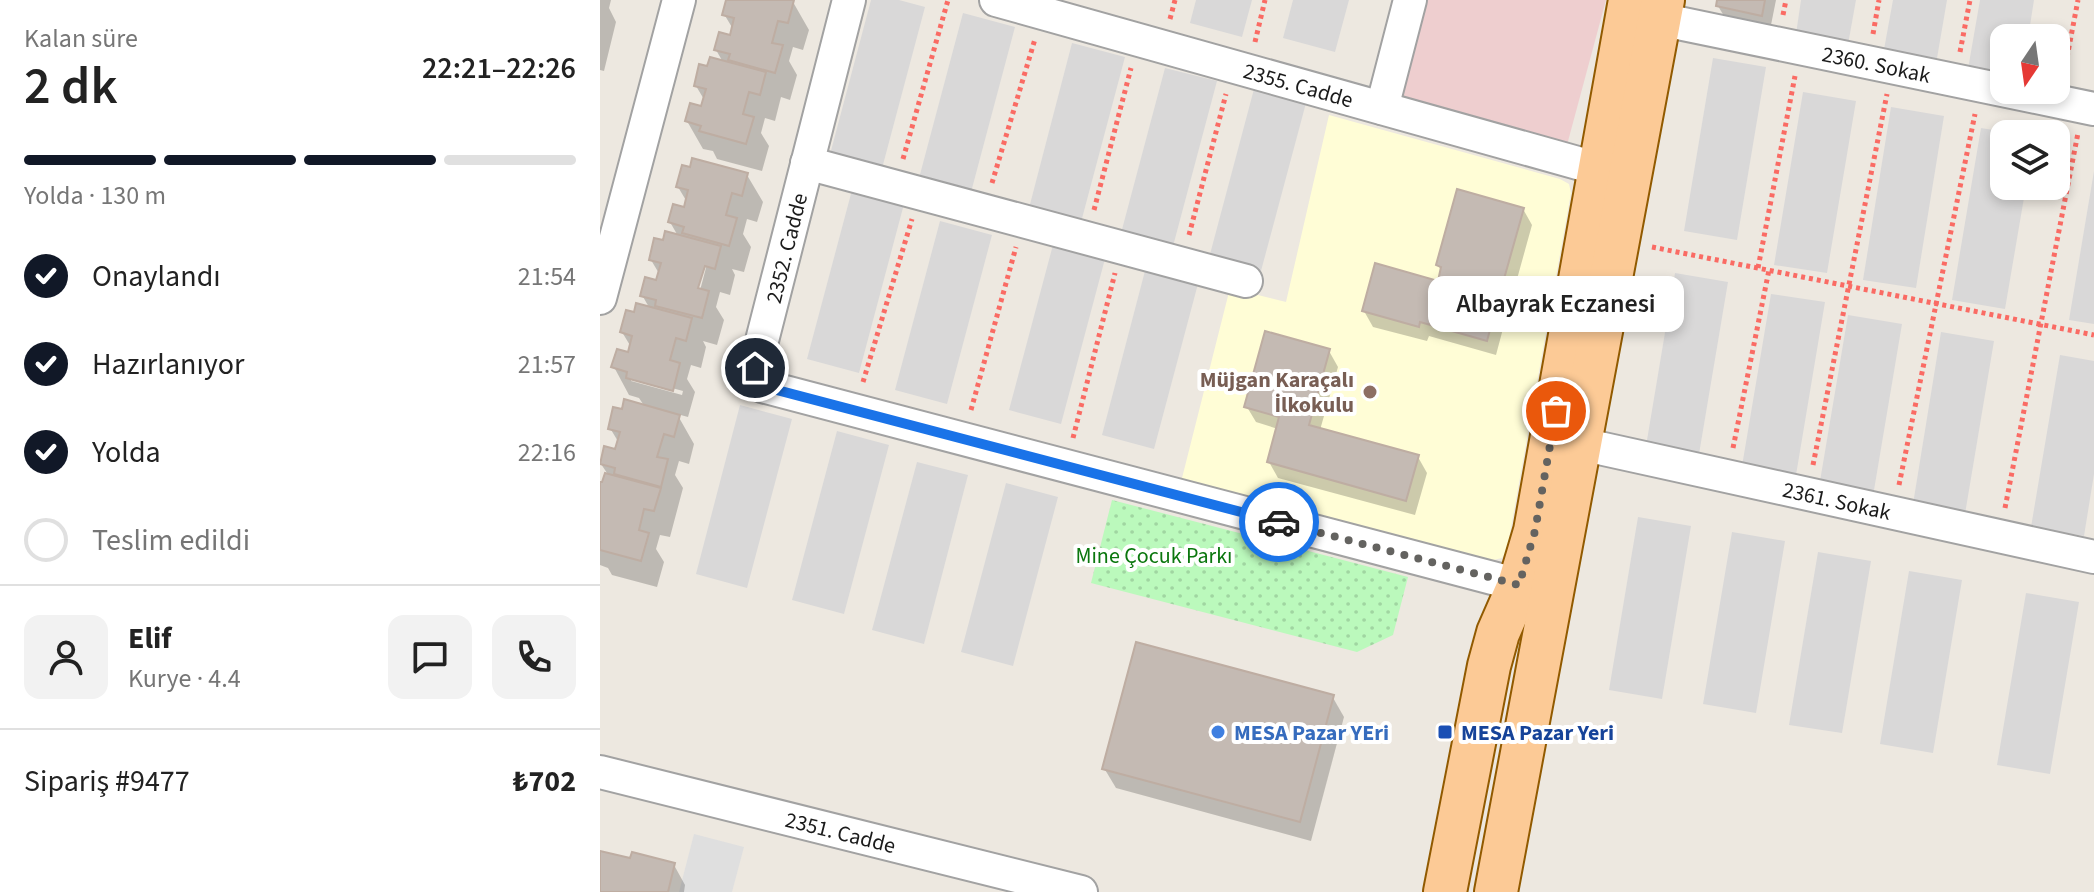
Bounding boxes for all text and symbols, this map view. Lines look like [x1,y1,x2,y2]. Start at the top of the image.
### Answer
text: Kalan süre [24,20,138,57]
north arrow [1990,24,2070,104]
map controls [1990,24,2070,200]
street label: 2360. Sokak [1819,38,1933,92]
text: 22:21–22:26 [422,47,576,90]
text: 2 dk [24,50,118,124]
street label: 2355. Cadde [1240,55,1357,116]
button: layers [1990,120,2070,200]
text: Yolda · 130 m [24,177,166,214]
street label: 2352. Cadde [758,190,816,307]
icon: check [24,254,68,298]
text: Onaylandı [92,255,221,298]
text: 21:54 [518,258,576,295]
callout: Albayrak Eczanesi [1428,275,1684,331]
text: Albayrak Eczanesi [1456,285,1656,322]
pin [721,334,789,402]
icon: check [24,342,68,386]
text: Hazırlanıyor [92,343,244,386]
text: 21:57 [518,346,576,383]
icon: home [733,346,777,390]
place label: Müjgan Karaçalı İlkokulu [1200,364,1354,421]
pin [1522,377,1590,445]
marker: Müjgan Karaçalı İlkokulu [1361,383,1379,401]
icon: bag [1534,389,1578,433]
icon: check [24,430,68,474]
text: Yolda [92,431,161,474]
text: 22:16 [518,434,576,471]
street label: 2361. Sokak [1780,474,1894,529]
courier [1239,482,1319,562]
icon: car [1257,500,1301,544]
text: Teslim edildi [92,519,250,562]
park label: Mine Çocuk Parkı [1075,540,1233,572]
button: person [24,615,108,699]
button: chat [388,615,472,699]
button: phone [492,615,576,699]
text: Elif [128,617,172,660]
text: Kurye · 4.4 [128,660,241,697]
place label: MESA Pazar YEri [1234,717,1389,749]
place label: MESA Pazar Yeri [1461,717,1614,749]
marker: MESA Pazar YEri [1209,723,1227,741]
marker: MESA Pazar Yeri [1436,723,1454,741]
text: Sipariş #9477 [24,760,190,803]
text: ₺702 [513,760,576,803]
street label: 2351. Cadde [782,804,899,862]

